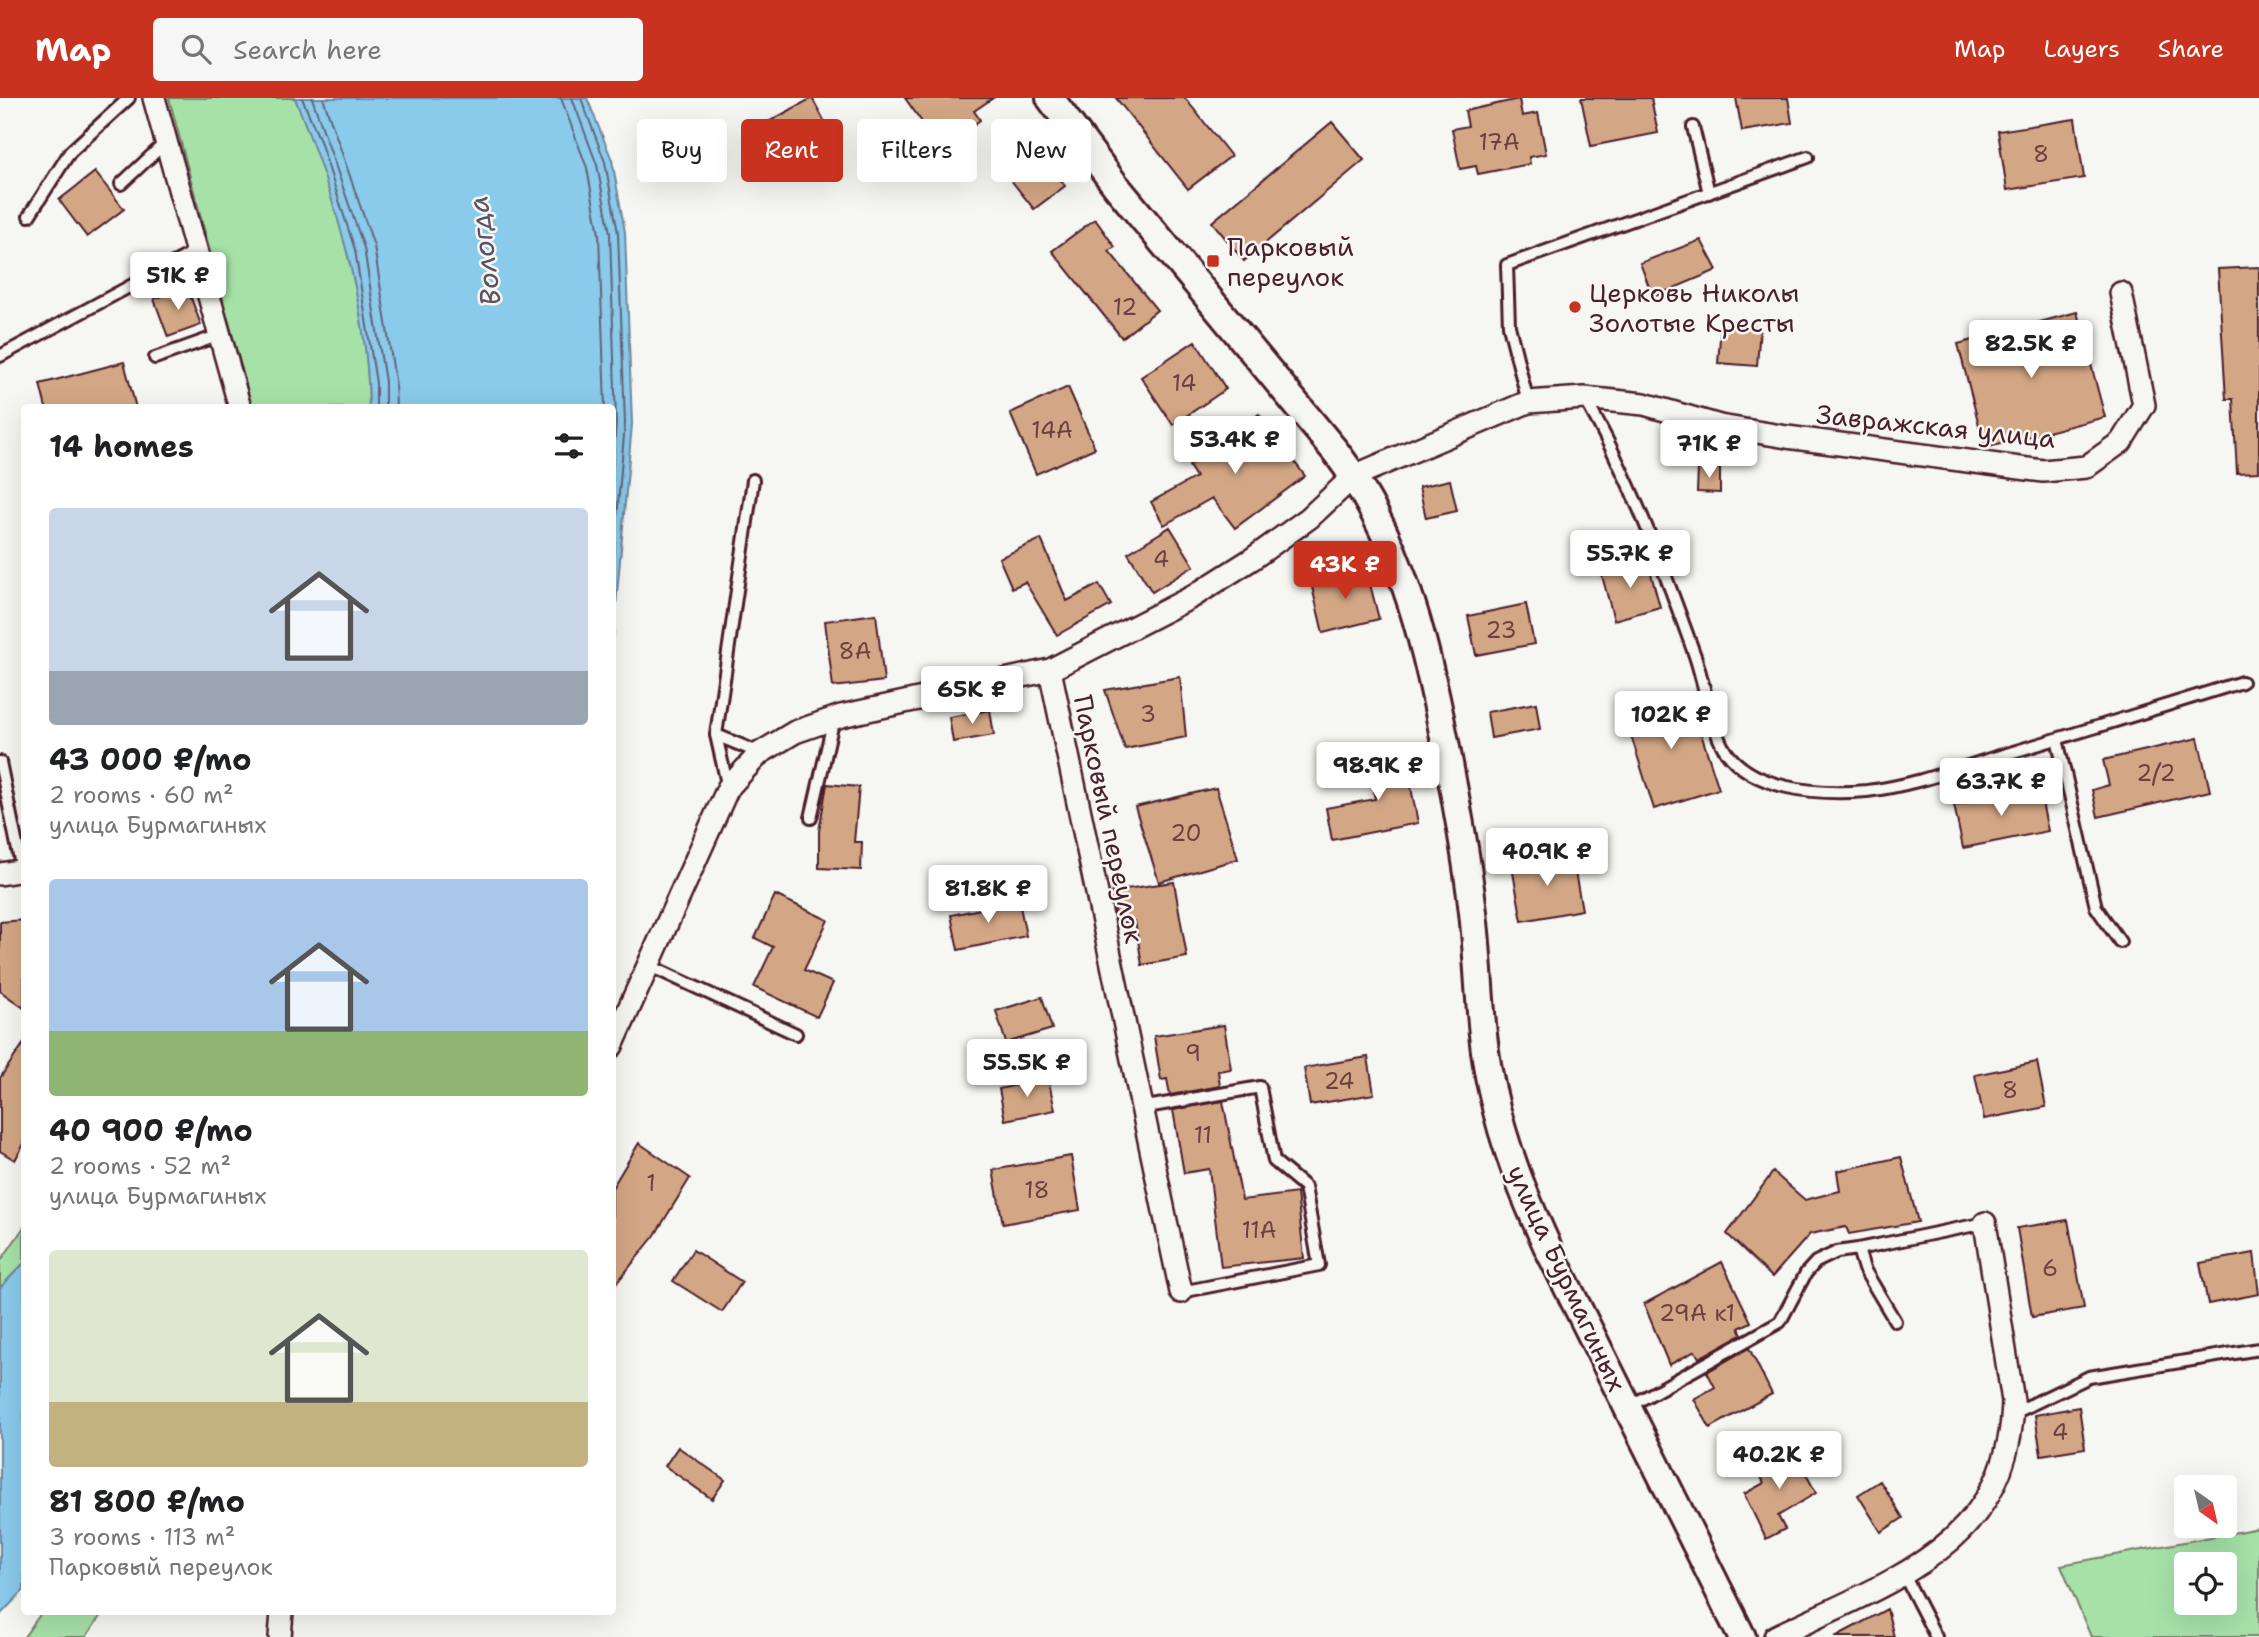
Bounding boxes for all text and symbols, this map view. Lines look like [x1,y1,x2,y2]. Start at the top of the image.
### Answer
search box [153,18,643,81]
text: Map [35,27,111,72]
icon: search [177,30,215,68]
text: Search here [233,32,382,67]
text: Map [1954,33,2005,65]
text: Layers [2043,33,2120,65]
text: Share [2158,33,2224,65]
chip: Buy [637,119,727,182]
chip: Rent [741,119,843,182]
chip: Filters [857,119,977,182]
chip: New [991,119,1091,182]
house number: 17А [1478,127,1520,157]
house number: 8 [2033,139,2049,169]
water label: Вологда [458,194,510,308]
place label: Парковый переулок [1227,229,1354,294]
pin: 51K ₽ [129,252,227,312]
marker: Парковый переулок [1205,253,1221,269]
text: 51K ₽ [146,260,210,290]
place label: Церковь Николы Золотые Кресты [1589,275,1799,340]
house number: 12 [1113,292,1137,322]
marker: Церковь Николы Золотые Кресты [1567,299,1583,315]
pin: 82.5K ₽ [1966,320,2096,380]
text: 82.5K ₽ [1985,328,2077,358]
house number: 14 [1172,368,1196,398]
street label: Завражская улица [1815,396,2057,456]
house number: 14А [1031,415,1073,445]
pin: 53.4K ₽ [1170,416,1300,476]
pin: 71K ₽ [1660,420,1758,480]
text: 53.4K ₽ [1190,424,1280,454]
text: 14 homes [49,426,194,467]
icon: filters [550,427,588,465]
text: 71K ₽ [1676,428,1742,458]
pin: 55.7K ₽ [1565,531,1695,590]
text: 55.7K ₽ [1586,538,1674,568]
pin: 43K ₽ [1296,542,1394,601]
house number: 4 [1153,544,1169,574]
text: 43K ₽ [1310,549,1380,579]
icon: home [256,553,382,679]
house number: 23 [1485,615,1517,645]
house number: 8А [839,636,871,666]
pin: 65K ₽ [923,666,1021,726]
text: 65K ₽ [937,674,1007,704]
street label: Парковый переулок [1066,692,1152,947]
pin: 102K ₽ [1614,692,1728,751]
house number: 3 [1140,699,1156,729]
text: 102K ₽ [1631,699,1711,729]
text: 43 000 ₽/mo [49,739,251,780]
pin: 98.9K ₽ [1313,742,1443,802]
text: 98.9K ₽ [1333,750,1423,780]
pin: 63.7K ₽ [1936,758,2066,818]
house number: 2/2 [2136,758,2176,788]
text: 63.7K ₽ [1956,766,2046,796]
text: 2 rooms · 60 m² [49,780,234,810]
text: улица Бурмагиных [49,810,267,840]
house number: 20 [1170,818,1202,848]
pin: 40.9K ₽ [1482,828,1612,888]
text: 40.9K ₽ [1502,836,1592,866]
pin: 81.8K ₽ [923,866,1053,925]
text: 81.8K ₽ [944,873,1032,903]
icon: home [256,924,382,1050]
house number: 9 [1185,1038,1201,1068]
pin: 55.5K ₽ [962,1040,1092,1099]
text: 55.5K ₽ [983,1047,1071,1077]
house number: 24 [1324,1066,1354,1096]
house number: 8 [2002,1075,2018,1105]
text: 40 900 ₽/mo [49,1110,253,1151]
house number: 11 [1194,1120,1212,1150]
text: 2 rooms · 52 m² [49,1151,231,1181]
street label: улица Бурмагиных [1499,1159,1635,1397]
house number: 1 [646,1168,656,1198]
house number: 18 [1024,1175,1050,1205]
text: улица Бурмагиных [49,1181,267,1211]
house number: 11А [1241,1215,1277,1245]
house number: 6 [2042,1253,2058,1283]
icon: home [256,1295,382,1421]
house number: 29А к1 [1659,1298,1735,1328]
house number: 4 [2052,1417,2068,1447]
pin: 40.2K ₽ [1714,1432,1844,1491]
text: 40.2K ₽ [1733,1439,1825,1469]
north arrow [2174,1475,2236,1538]
map controls [2174,1475,2237,1615]
text: 81 800 ₽/mo [49,1481,245,1522]
text: 3 rooms · 113 m² [49,1522,235,1552]
text: Парковый переулок [49,1552,273,1582]
button: locate [2174,1552,2237,1615]

